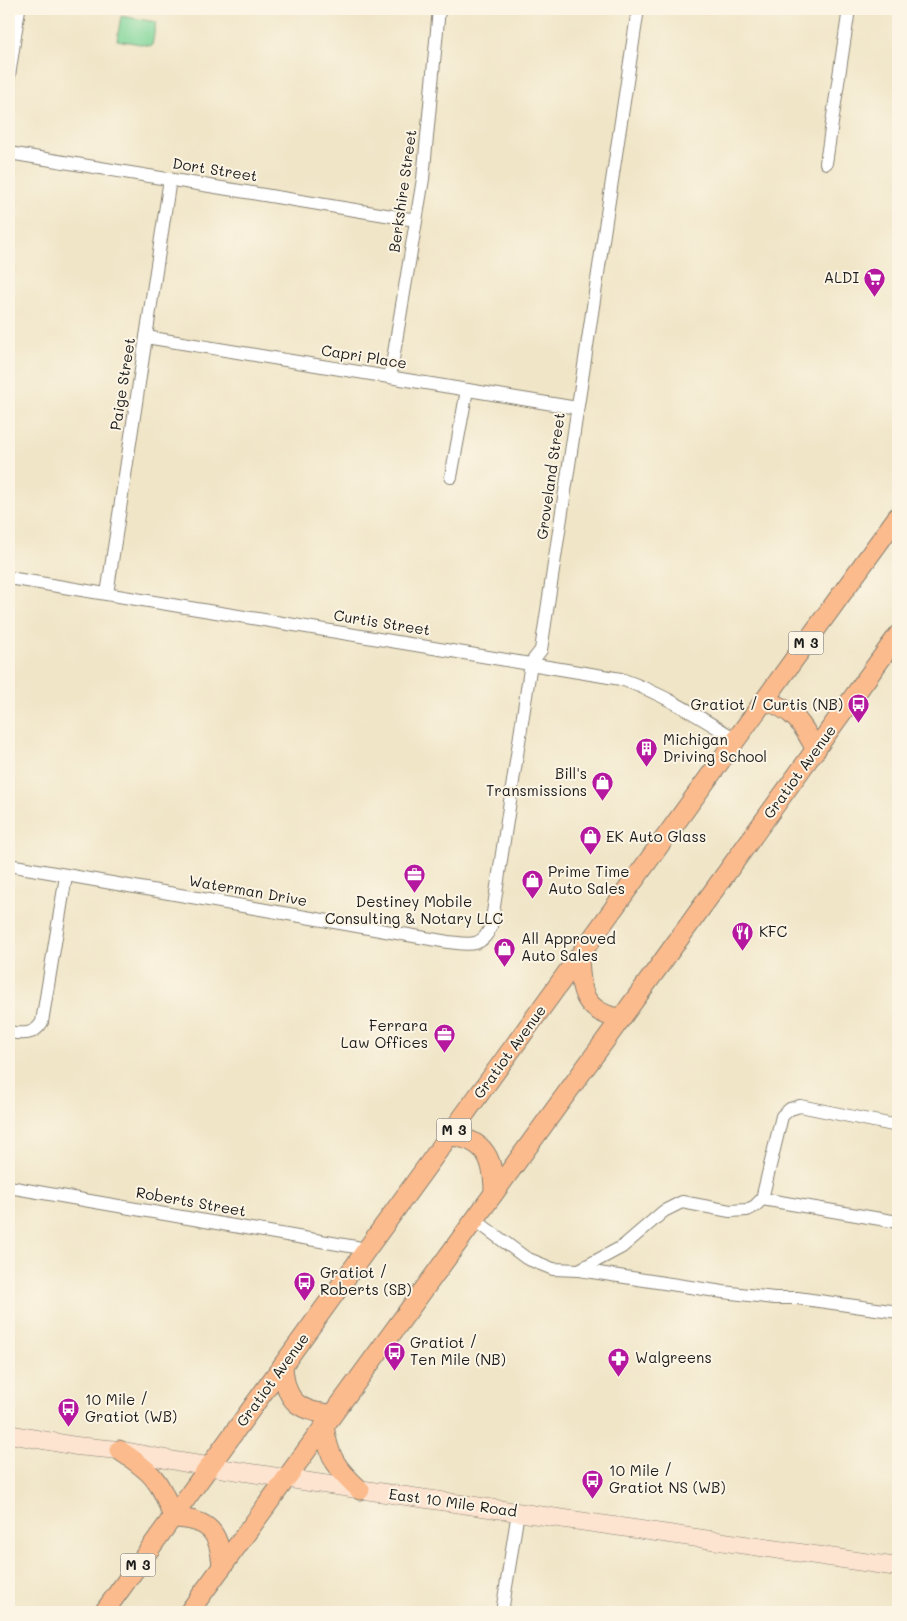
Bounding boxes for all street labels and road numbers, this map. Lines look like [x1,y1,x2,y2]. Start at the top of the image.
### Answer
street label: Berkshire Street [383,128,421,254]
street label: Dort Street [171,152,259,186]
street label: Paige Street [105,336,139,432]
street label: Capri Place [320,339,409,373]
street label: Groveland Street [531,411,569,541]
street label: Curtis Street [332,605,432,640]
road number: M 3 [788,632,824,654]
street label: Gratiot Avenue [758,720,840,822]
street label: Waterman Drive [187,870,309,910]
street label: Gratiot Avenue [468,1000,550,1102]
road number: M 3 [436,1118,472,1142]
street label: Roberts Street [135,1182,248,1221]
street label: Gratiot Avenue [231,1328,313,1430]
street label: East 10 Mile Road [388,1483,518,1521]
road number: M 3 [120,1554,156,1576]

